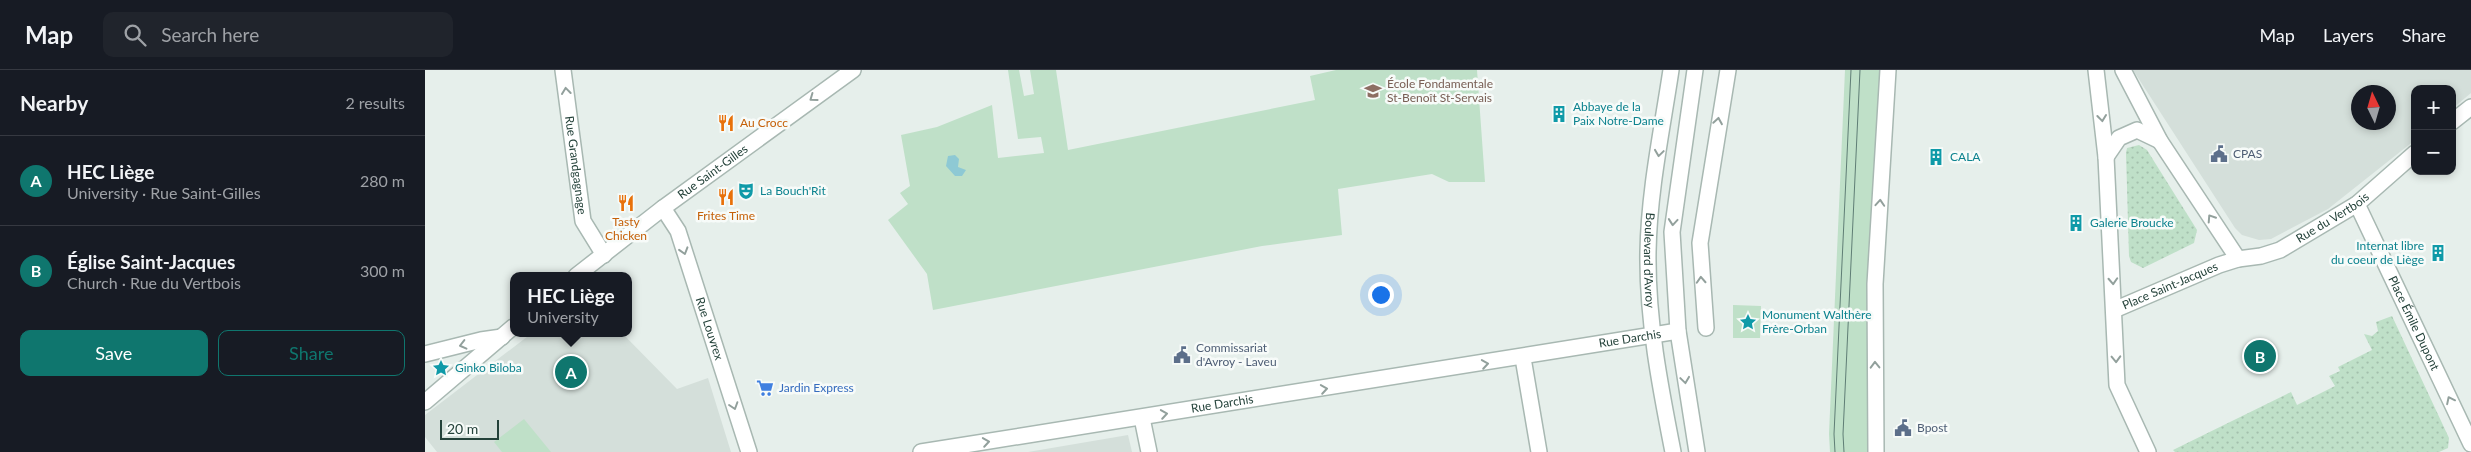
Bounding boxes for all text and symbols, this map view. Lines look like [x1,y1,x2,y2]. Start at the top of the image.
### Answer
search box [103,12,453,57]
text: Map [25,20,73,49]
icon: search [121,21,149,49]
text: Search here [161,23,259,46]
text: Map [2259,24,2295,46]
text: Layers [2323,24,2374,46]
text: Share [2402,24,2446,46]
place label: École Fondamentale St-Benoît St-Servais [1387,76,1493,105]
school or university icon: École Fondamentale St-Benoît St-Servais [1363,81,1383,101]
north arrow [2351,85,2396,130]
map controls [2411,85,2456,175]
button: + [2411,85,2456,130]
one-way arrow [561,86,572,94]
text: Nearby [20,90,88,115]
text: 2 results [345,93,405,112]
one-way arrow [810,93,819,101]
place label: Abbaye de la Paix Notre-Dame [1573,99,1664,128]
building icon: Abbaye de la Paix Notre-Dame [1549,104,1569,124]
restaurant icon: Au Crocc [716,113,736,133]
street label: Rue Grandgagnage [562,115,590,215]
place label: Au Crocc [740,115,788,130]
one-way arrow [2096,115,2107,123]
one-way arrow [1713,117,1723,126]
button: − [2411,130,2456,175]
street label: Rue Saint-Gilles [675,141,750,202]
public building icon: CPAS [2209,144,2229,164]
place label: CPAS [2233,146,2262,161]
building icon: CALA [1926,147,1946,167]
one-way arrow [1654,149,1665,157]
place label: CALA [1950,149,1981,164]
text: HEC Liège [67,160,154,183]
text: A [30,171,42,190]
text: 280 m [360,171,405,190]
theatre icon: La Bouch'Rit [736,181,756,201]
text: University · Rue Saint-Gilles [67,183,261,202]
place label: La Bouch'Rit [760,183,826,198]
restaurant icon: Frites Time [716,187,736,207]
street label: Rue du Vertbois [2293,189,2372,246]
restaurant icon: Tasty Chicken [616,193,636,213]
one-way arrow [1874,198,1885,206]
place label: Frites Time [697,208,755,223]
street label: Boulevard d'Avroy [1641,212,1658,309]
building icon: Galerie Broucke [2066,213,2086,233]
place label: Tasty Chicken [605,214,647,243]
one-way arrow [2208,214,2217,224]
place label: Galerie Broucke [2090,215,2174,230]
one-way arrow [1668,219,1679,227]
place label: Internat libre du coeur de Liège [2331,238,2424,267]
building icon: Internat libre du coeur de Liège [2428,243,2448,263]
one-way arrow [679,247,689,255]
text: Église Saint-Jacques [67,250,235,273]
street label: Place Saint-Jacques [2120,258,2220,313]
text: B [31,261,41,280]
text: 300 m [360,261,405,280]
popup [510,272,632,337]
text: Church · Rue du Vertbois [67,273,241,292]
street label: Place Émile Dupont [2385,273,2443,373]
one-way arrow [1696,275,1707,283]
one-way arrow [2107,277,2118,285]
your location [1368,282,1394,308]
text: HEC Liège [527,284,615,307]
street label: Rue Louvrex [693,295,727,362]
text: University [527,307,599,326]
place label: Monument Walthère Frère-Orban [1762,307,1872,336]
place icon: Monument Walthère Frère-Orban [1738,312,1758,332]
street label: Rue Darchis [1598,326,1662,351]
button: Save [20,330,208,376]
button: Share [218,330,405,376]
pin: B [2244,337,2276,375]
one-way arrow [460,339,468,349]
place label: Commissariat d'Avroy - Laveu [1196,340,1277,369]
public building icon: Commissariat d'Avroy - Laveu [1172,345,1192,365]
pin: A [555,353,587,391]
one-way arrow [2111,356,2121,363]
place icon: Ginko Biloba [431,358,451,378]
one-way arrow [1481,359,1489,369]
place label: Ginko Biloba [455,360,522,375]
one-way arrow [1870,361,1880,368]
one-way arrow [1679,375,1689,384]
supermarket icon: Jardin Express [755,378,775,398]
place label: Jardin Express [779,380,854,395]
one-way arrow [1321,384,1329,395]
street label: Rue Darchis [1190,391,1254,416]
one-way arrow [2446,397,2456,406]
one-way arrow [728,401,738,410]
one-way arrow [1160,409,1168,420]
scale bar [440,417,499,440]
public building icon: Bpost [1893,418,1913,438]
text: 20 m [447,420,478,437]
place label: Bpost [1917,420,1948,435]
one-way arrow [982,437,990,447]

